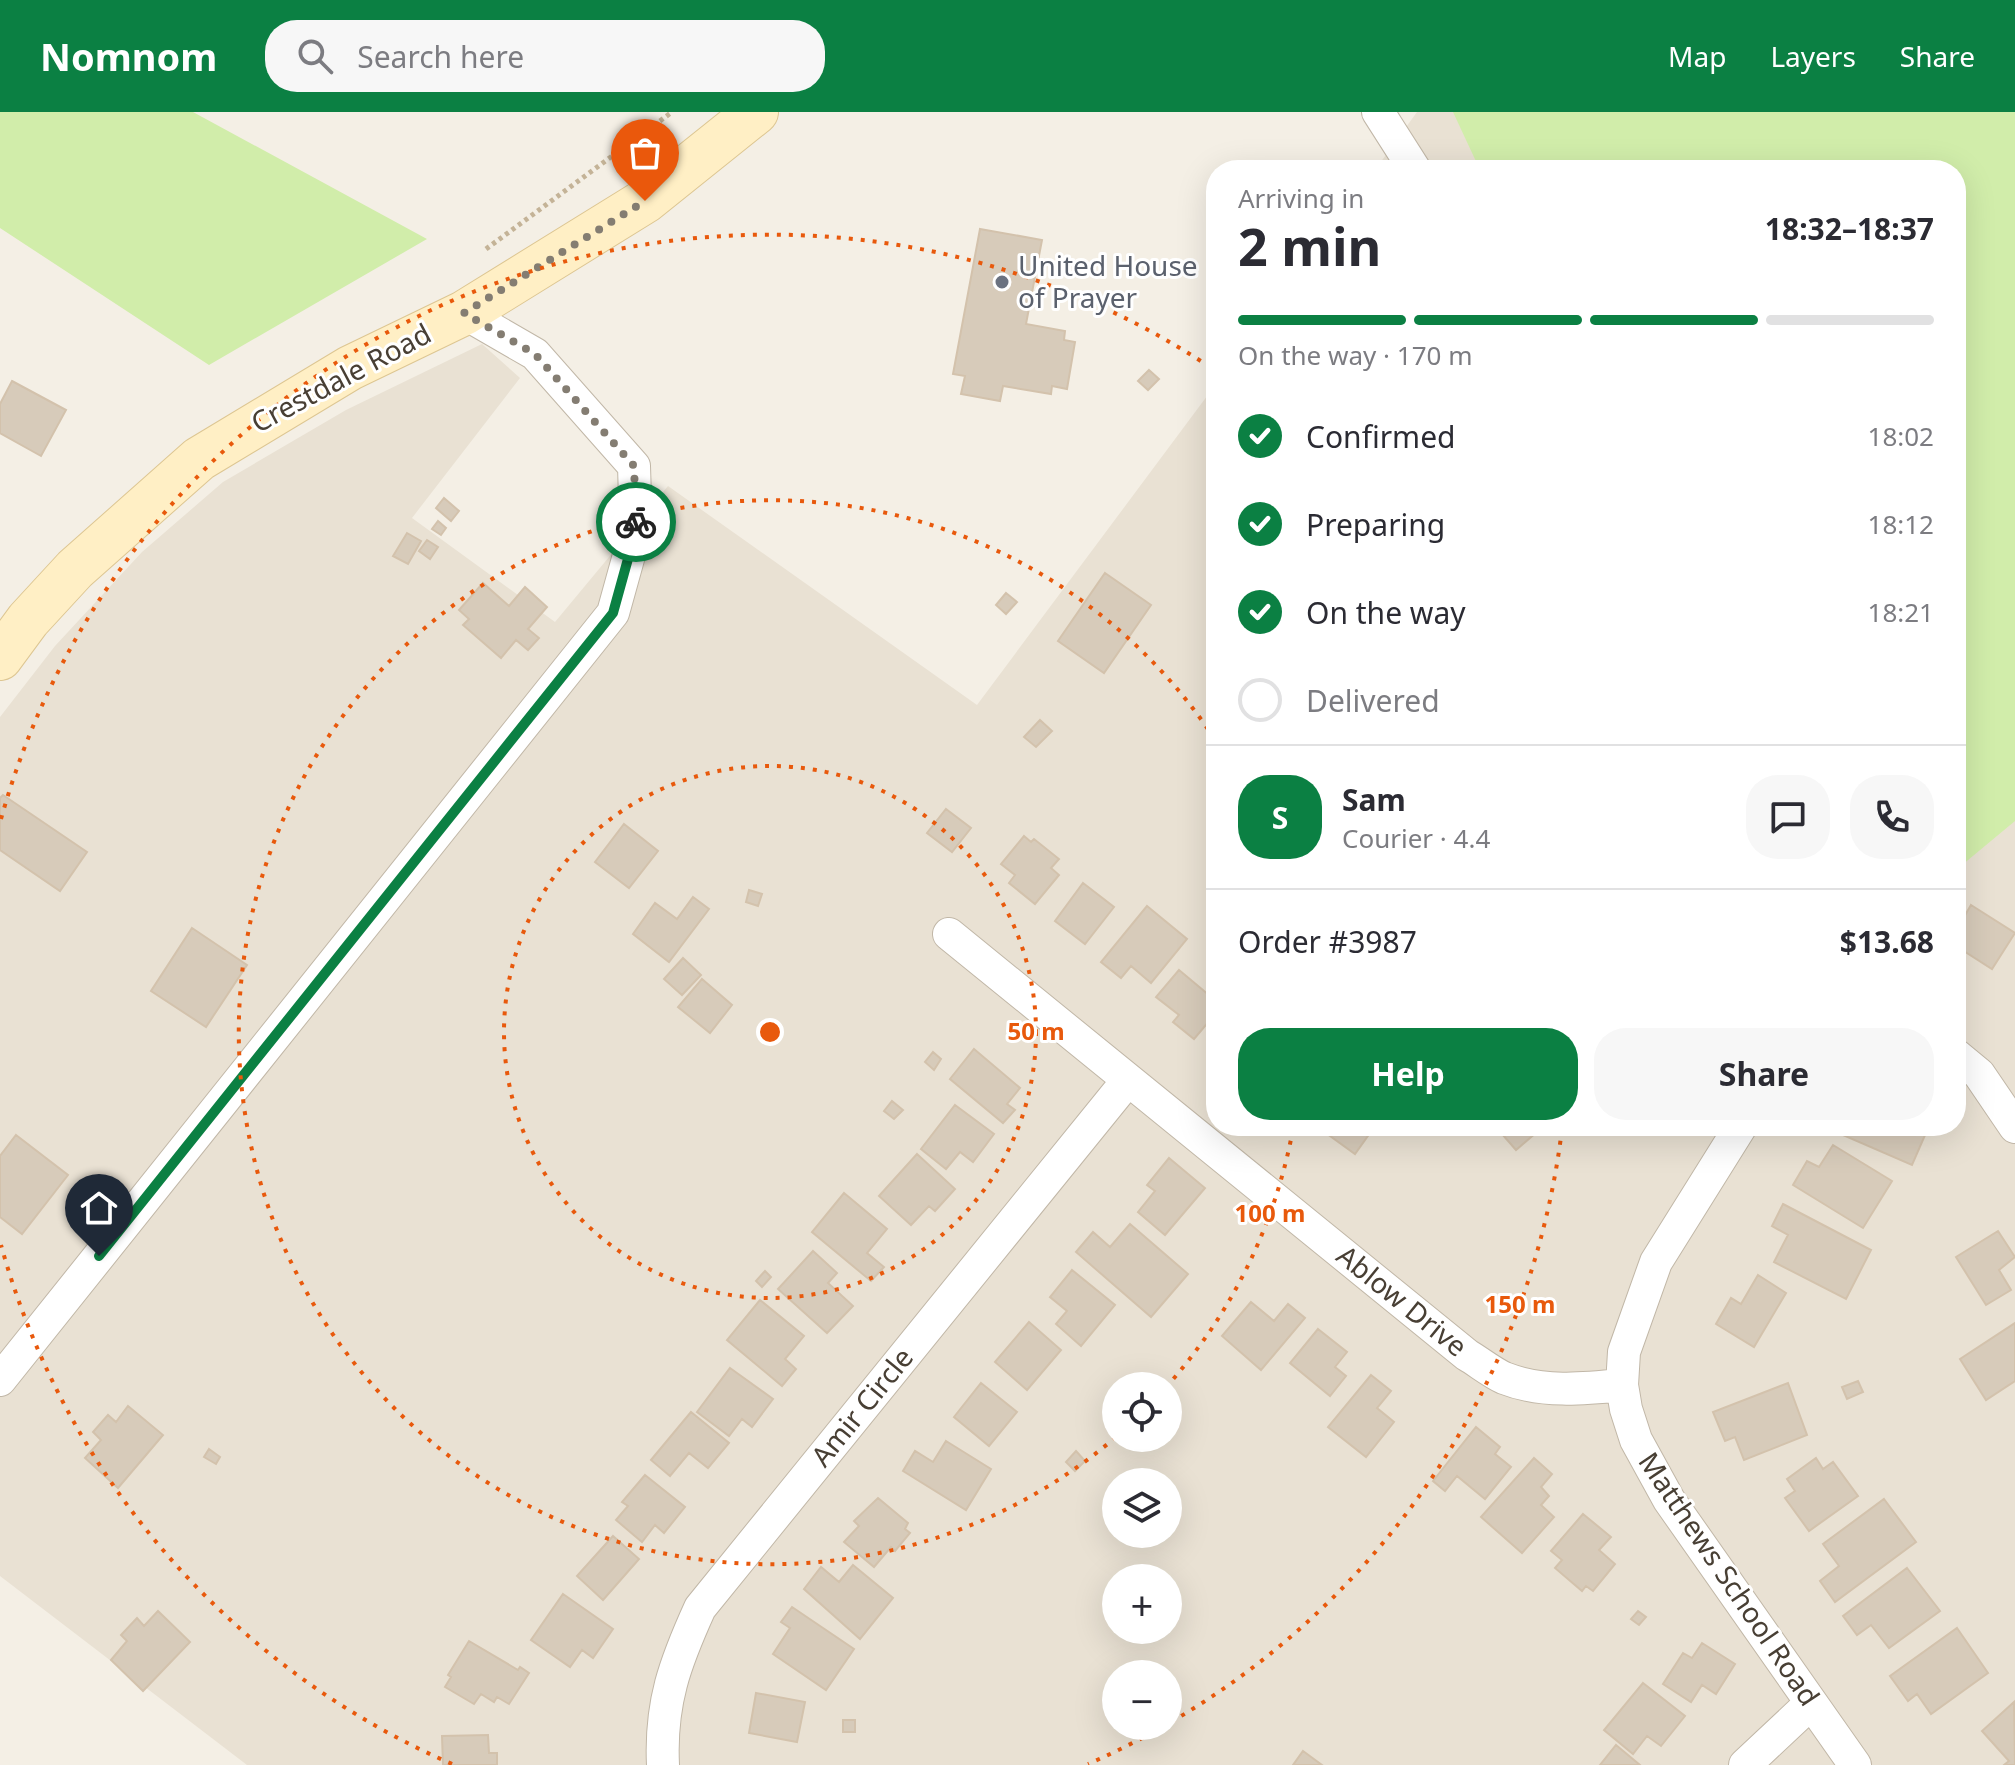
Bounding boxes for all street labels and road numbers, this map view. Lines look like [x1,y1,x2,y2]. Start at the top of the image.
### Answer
street label: Crestdale Road [244,314,437,440]
street label: Ablow Drive [1330,1236,1476,1364]
street label: Amir Circle [802,1339,921,1474]
street label: Matthews School Road [1631,1444,1829,1713]

